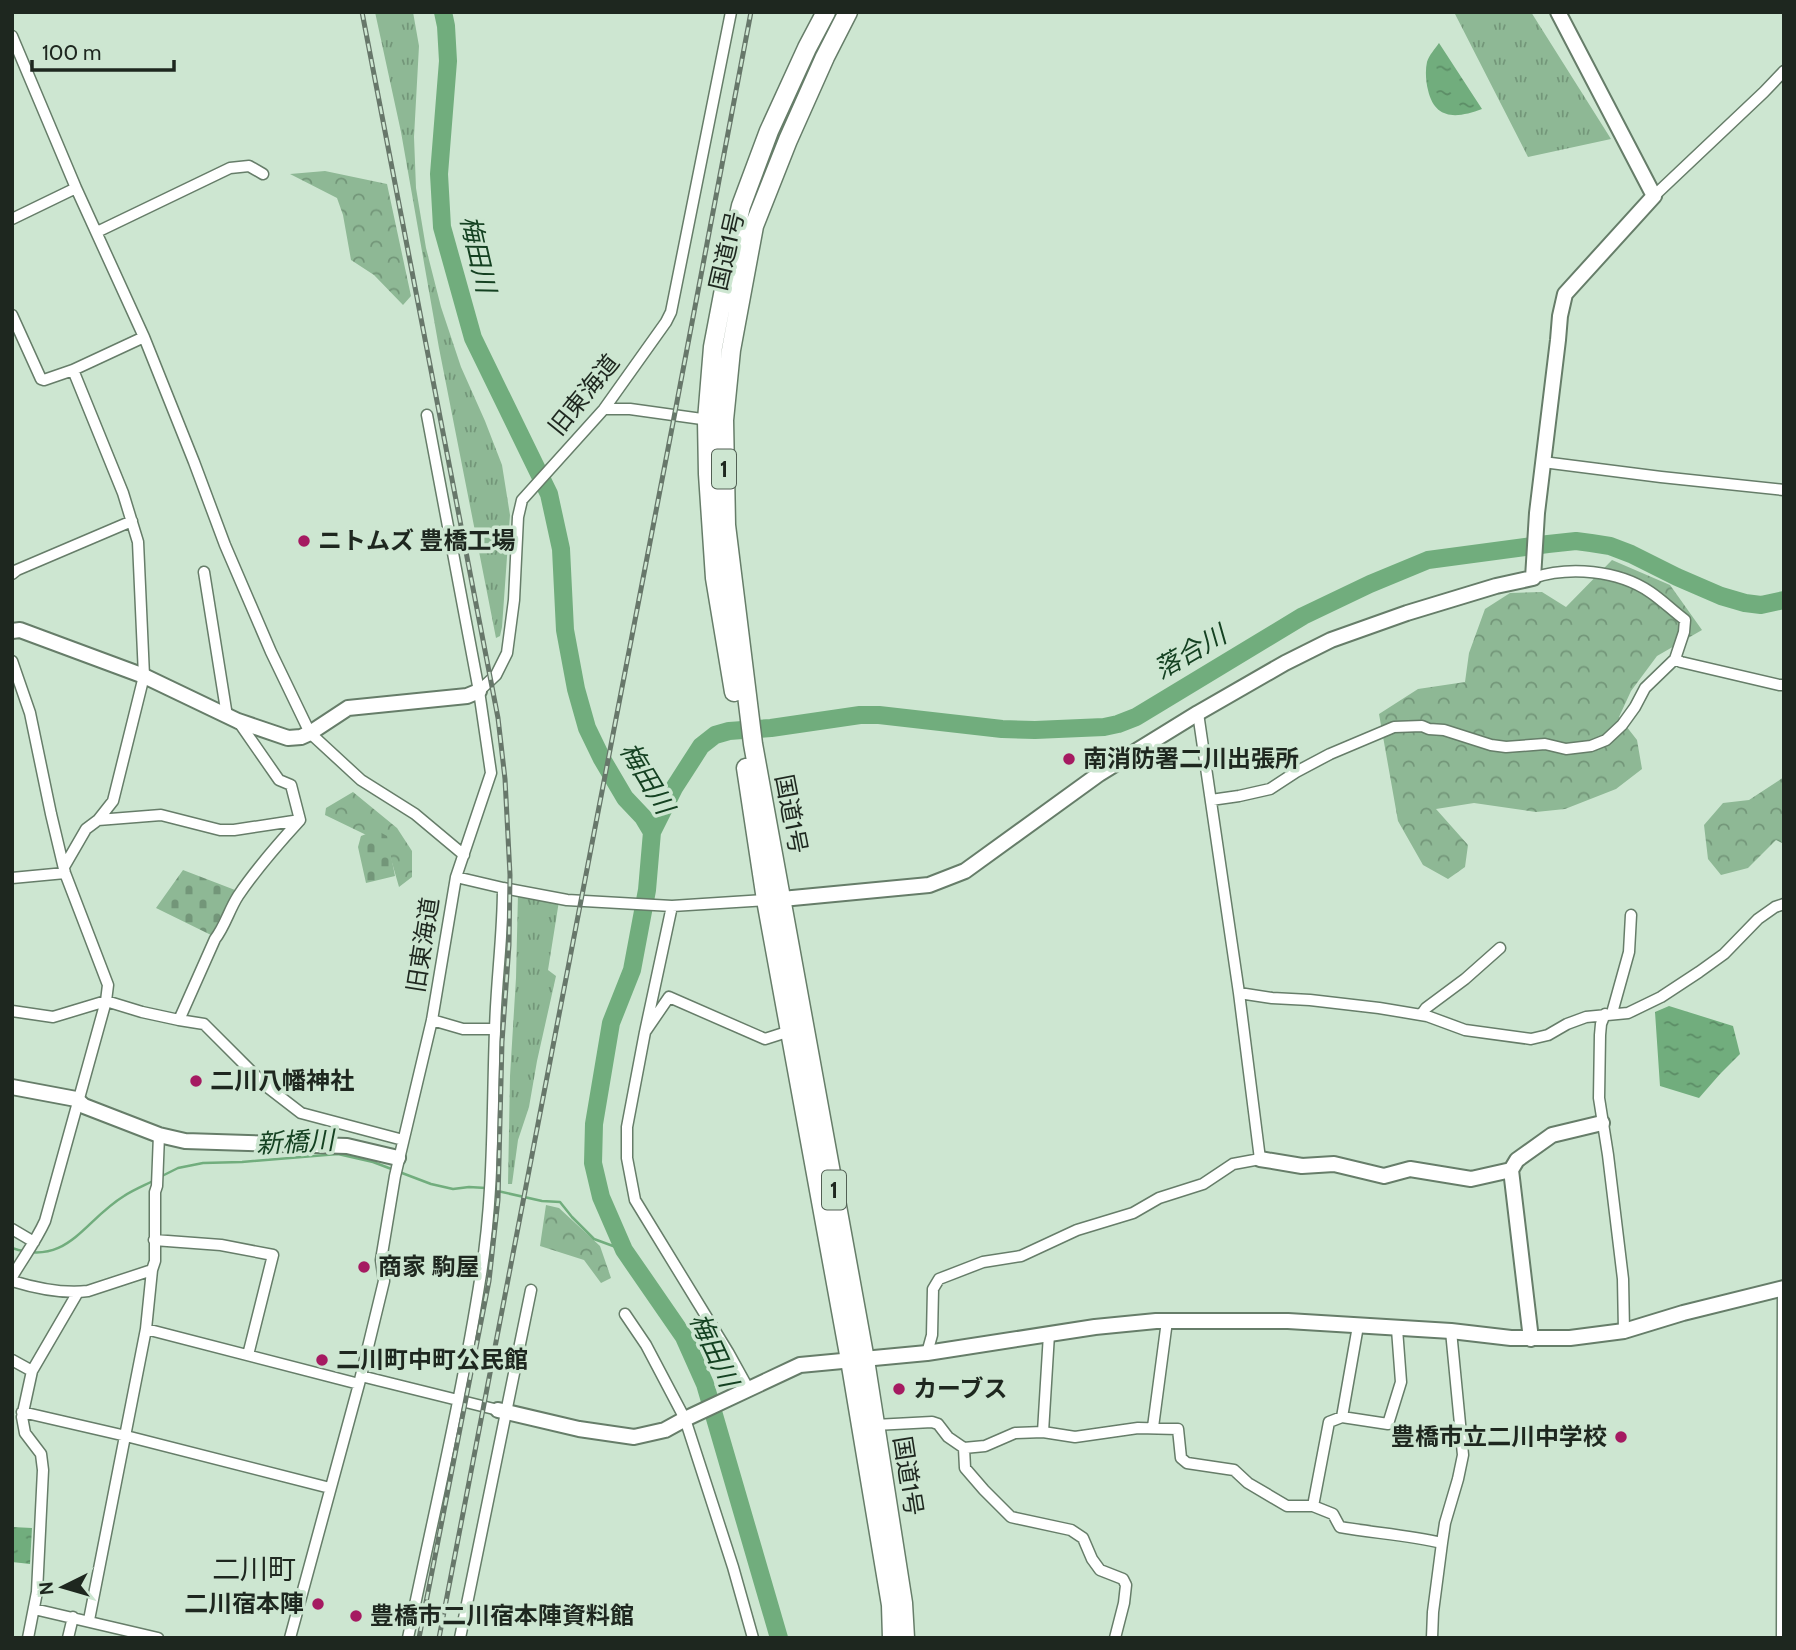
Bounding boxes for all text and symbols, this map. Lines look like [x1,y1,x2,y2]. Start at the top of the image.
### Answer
scale bar [32,28,173,72]
text: 100 m [42,40,101,65]
street label: 国道1号 [703,209,750,293]
water label: 梅田川 [454,212,503,299]
street label: 旧東海道 [542,348,625,441]
road number: 1 [712,449,736,489]
place label: ニトムズ 豊橋工場 [318,526,515,555]
marker: ニトムズ 豊橋工場 [296,533,312,549]
water label: 落合川 [1148,617,1234,685]
water label: 梅田川 [613,736,682,822]
place label: 南消防署二川出張所 [1083,744,1299,773]
marker: 南消防署二川出張所 [1061,751,1077,767]
street label: 国道1号 [770,772,813,856]
street label: 旧東海道 [401,895,444,995]
place label: 二川八幡神社 [210,1066,354,1095]
marker: 二川八幡神社 [188,1073,204,1089]
water label: 新橋川 [255,1124,338,1160]
road number: 1 [822,1170,846,1210]
place label: 商家 駒屋 [378,1252,479,1281]
marker: 商家 駒屋 [356,1259,372,1275]
water label: 梅田川 [683,1308,746,1395]
place label: 二川町中町公民館 [336,1345,528,1374]
marker: 二川町中町公民館 [314,1352,330,1368]
place label: カーブス [913,1374,1008,1403]
marker: カーブス [891,1381,907,1397]
place label: 豊橋市立二川中学校 [1391,1422,1607,1451]
marker: 豊橋市立二川中学校 [1613,1429,1629,1445]
street label: 国道1号 [888,1434,929,1518]
north arrow [28,1552,98,1622]
district label: 二川町 [212,1552,296,1586]
text: N [35,1581,59,1596]
place label: 二川宿本陣 [184,1589,304,1618]
marker: 二川宿本陣 [310,1596,326,1612]
place label: 豊橋市二川宿本陣資料館 [370,1601,634,1630]
marker: 豊橋市二川宿本陣資料館 [348,1608,364,1624]

